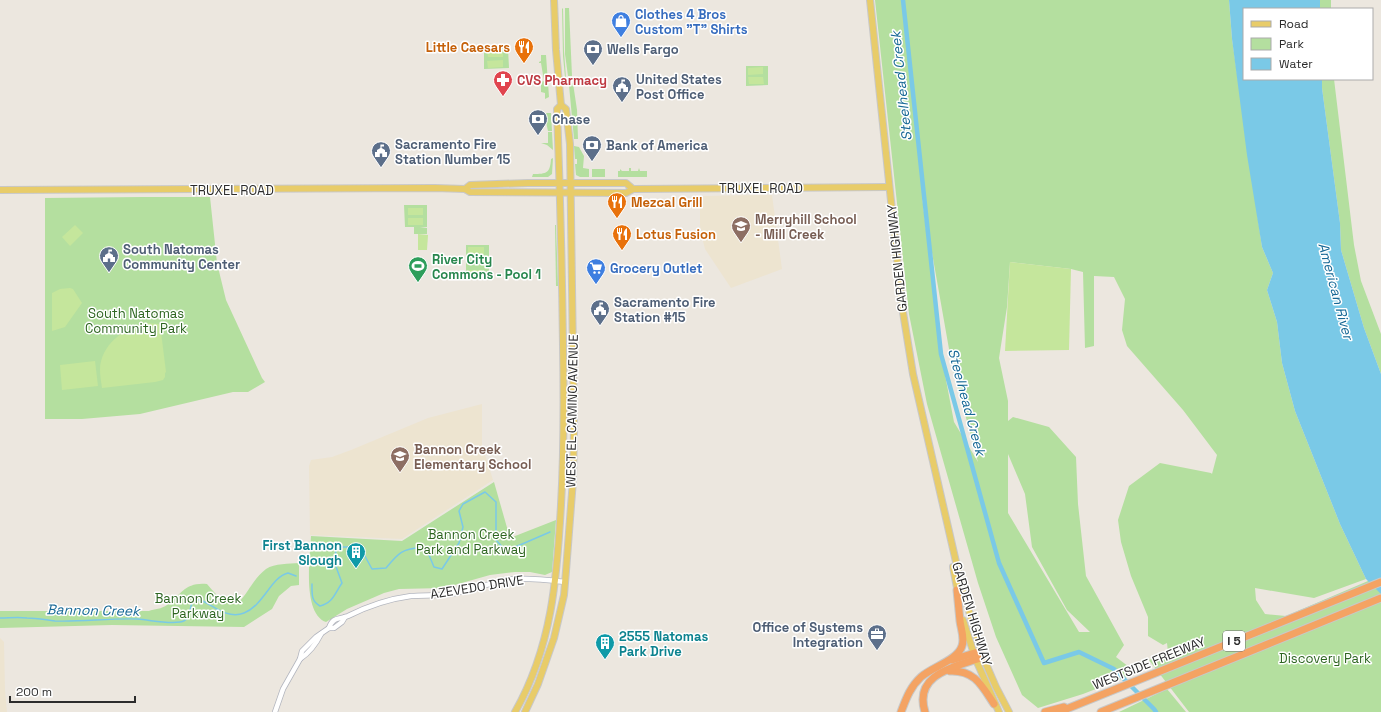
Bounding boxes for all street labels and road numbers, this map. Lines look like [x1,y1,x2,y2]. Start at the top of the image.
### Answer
street label: TRUXEL ROAD [719,180,803,197]
street label: TRUXEL ROAD [190,182,274,199]
street label: GARDEN HIGHWAY [883,203,911,313]
street label: WEST EL CAMINO AVENUE [562,334,582,488]
street label: GARDEN HIGHWAY [948,560,996,668]
street label: AZEVEDO DRIVE [429,571,525,603]
road number: I 5 [1223,631,1245,651]
street label: WESTSIDE FREEWAY [1090,633,1208,693]

